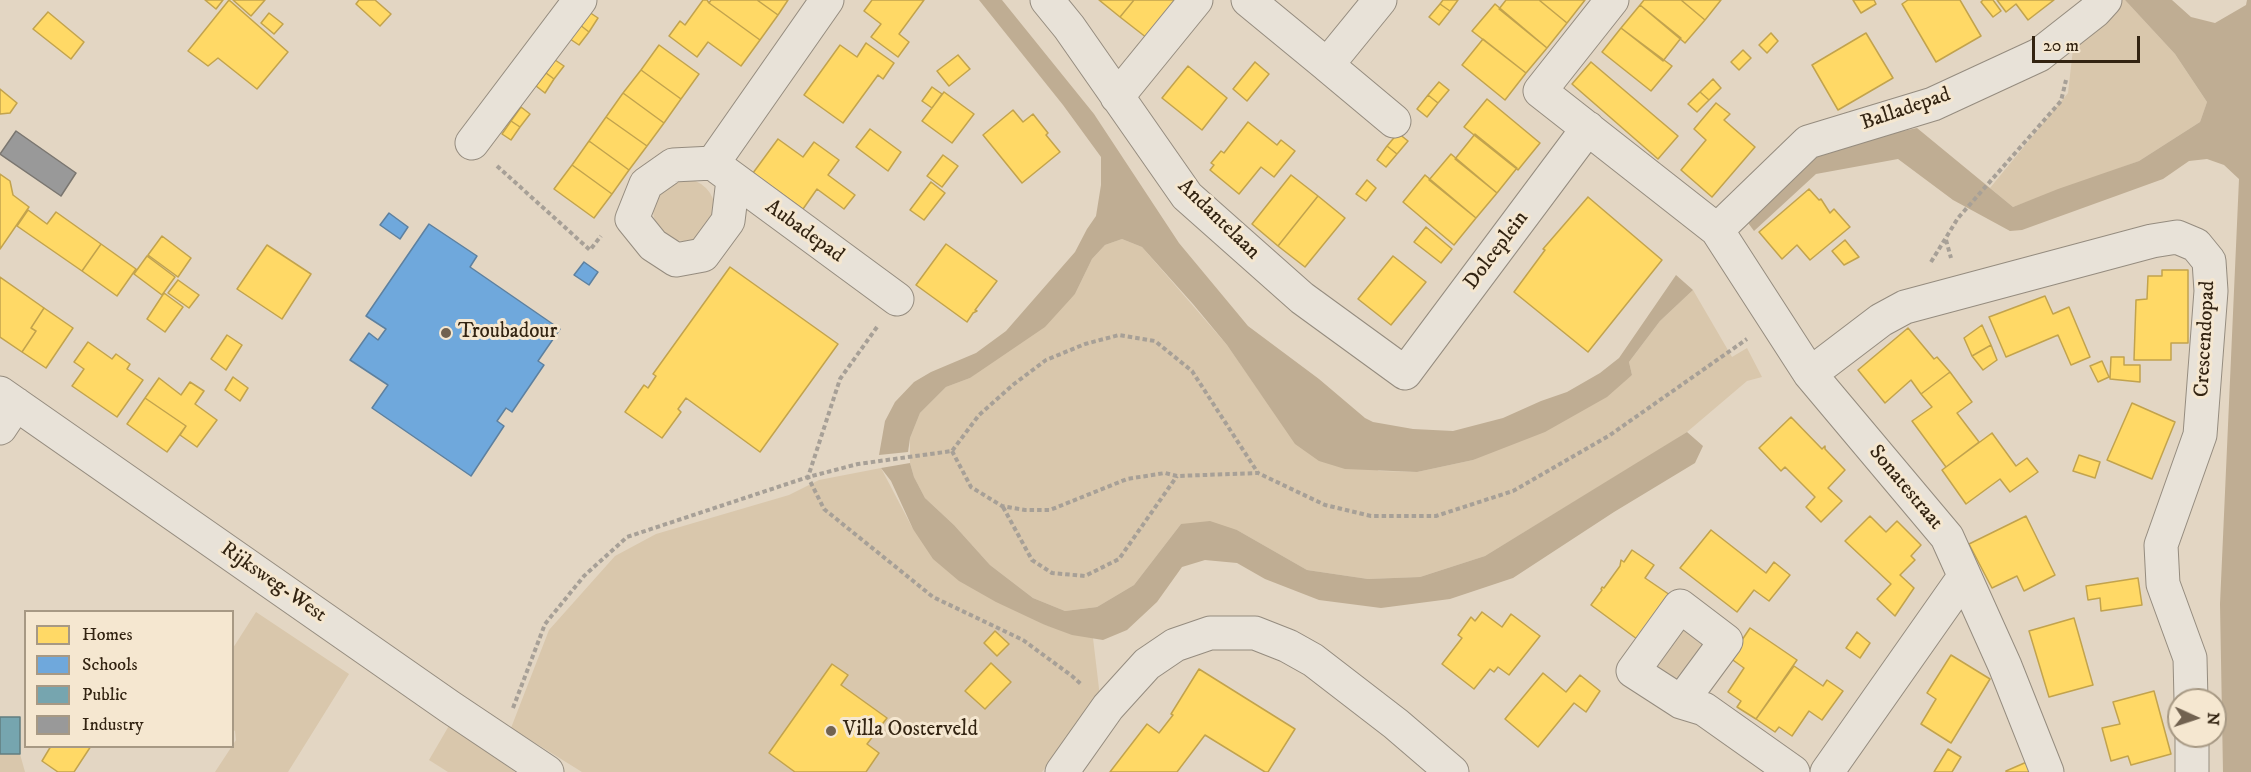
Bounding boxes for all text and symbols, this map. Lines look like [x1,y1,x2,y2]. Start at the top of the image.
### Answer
scale bar [2035,24,2143,62]
text: 20 m [2043,35,2079,57]
street label: Balladepad [1858,83,1954,137]
street label: Andantelaan [1171,174,1265,266]
street label: Aubadepad [760,195,848,269]
street label: Dolceplein [1459,207,1535,295]
street label: Crescendopad [2190,280,2222,398]
place label: Troubadour [458,320,557,346]
marker: Troubadour [439,326,453,340]
street label: Sonatestraat [1862,441,1948,535]
street label: Rijksweg-West [215,537,331,629]
legend [24,610,234,748]
text: Homes [82,624,133,646]
text: Schools [82,654,137,676]
text: Public [82,684,127,706]
north arrow [2167,688,2227,748]
text: N [2203,712,2223,726]
text: Industry [82,714,143,736]
place label: Villa Oosterveld [843,718,978,744]
marker: Villa Oosterveld [824,724,838,738]

